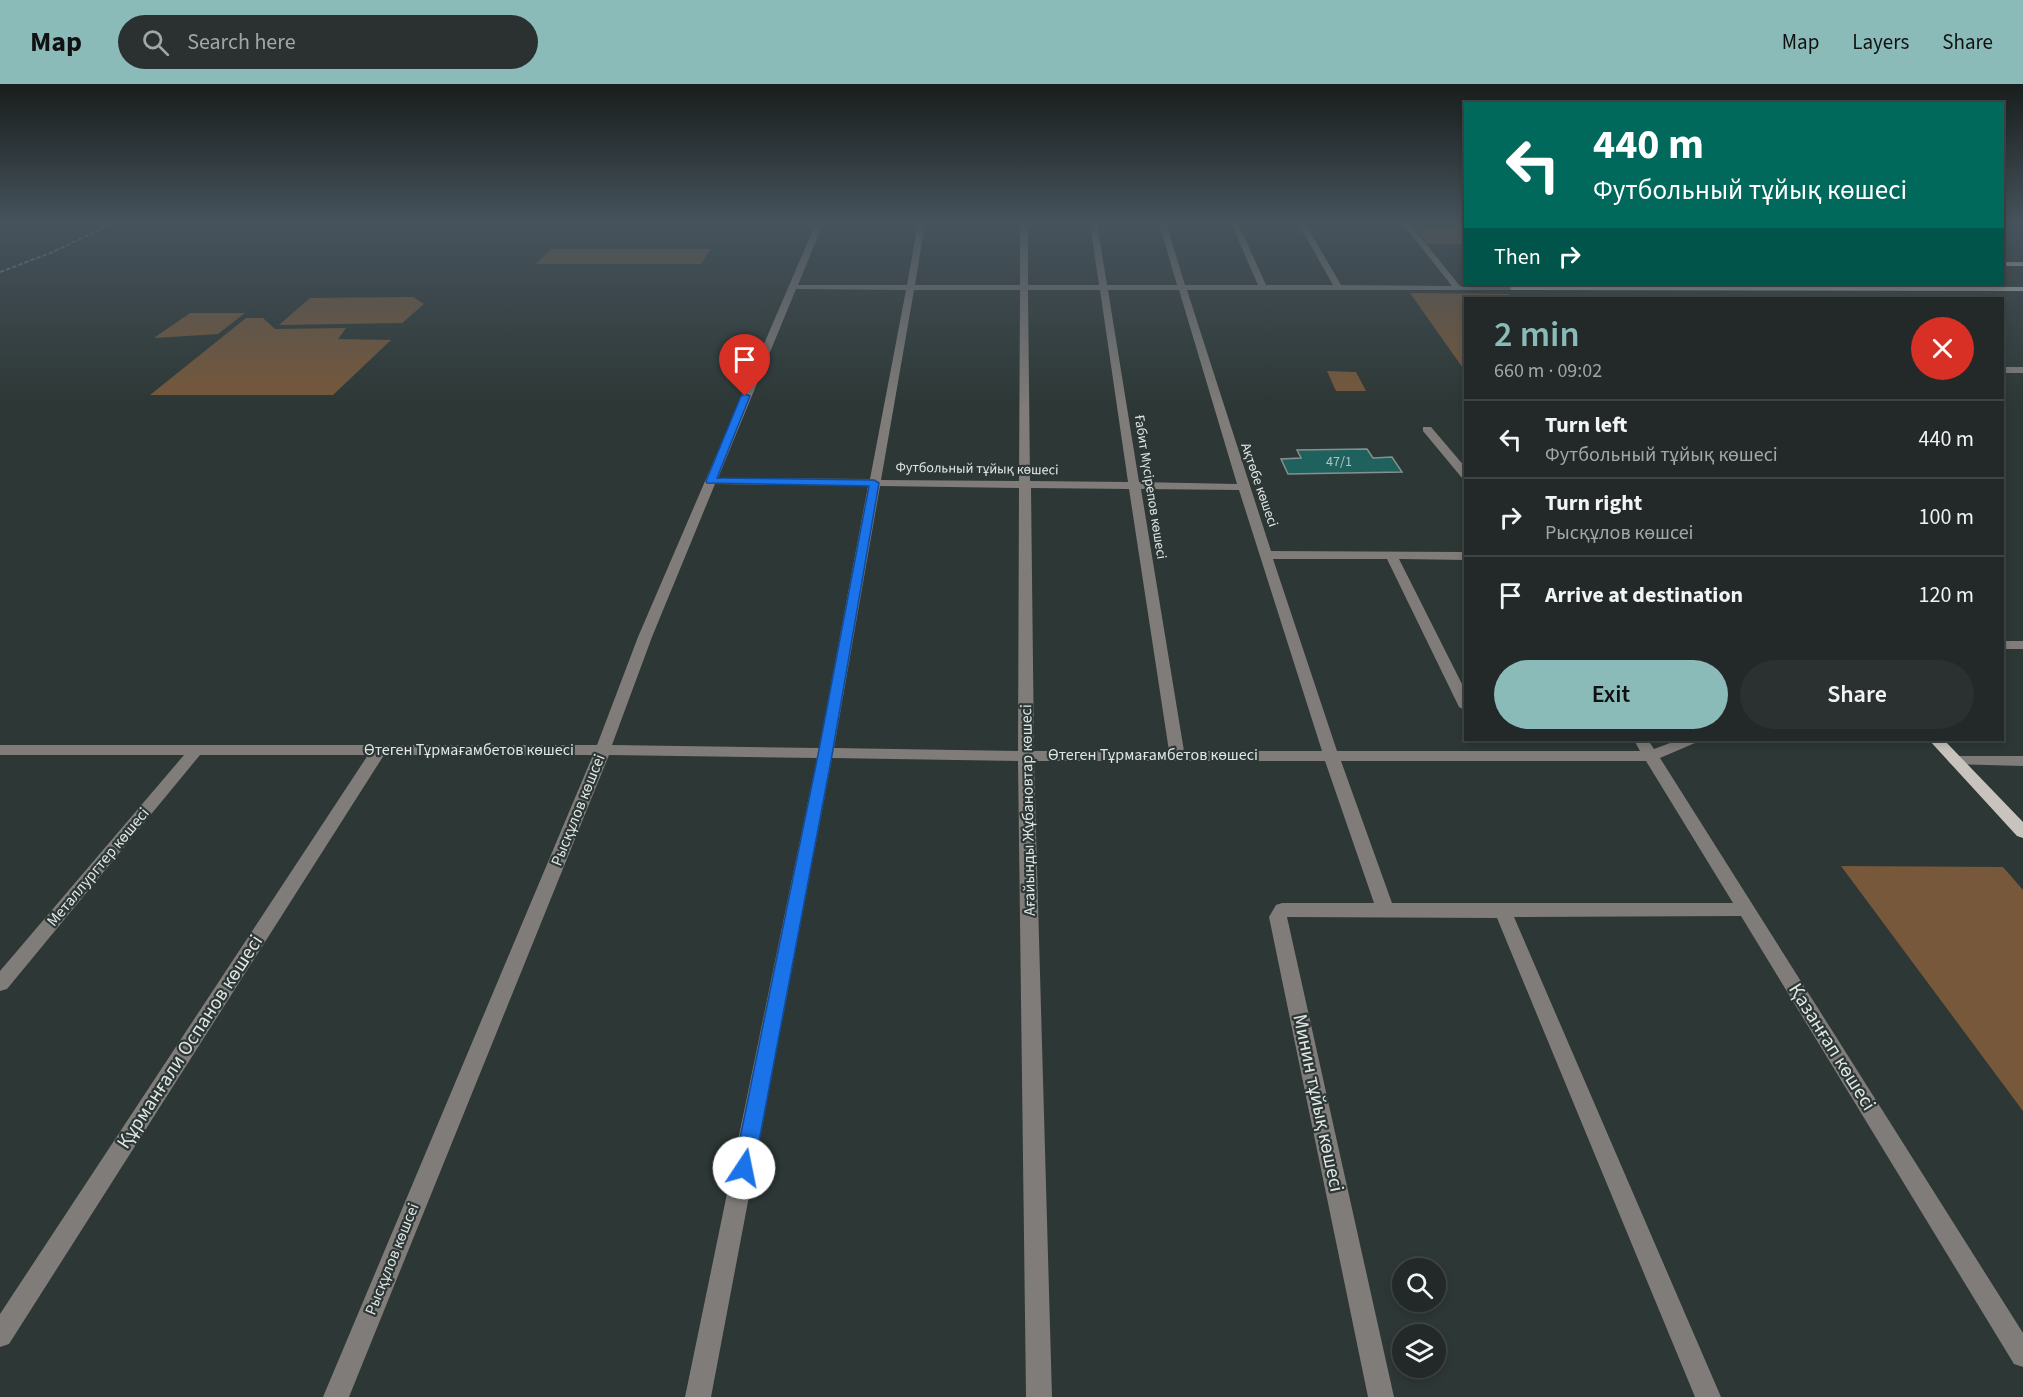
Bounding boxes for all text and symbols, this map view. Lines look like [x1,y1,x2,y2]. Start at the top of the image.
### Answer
search box [118,15,538,69]
text: Map [30,22,82,62]
icon: search [139,26,172,59]
text: Search here [187,26,296,58]
text: Map [1782,27,1819,57]
text: Layers [1852,27,1909,57]
text: Share [1942,27,1993,57]
text: 440 m [1593,115,1704,175]
icon: left [1494,126,1572,204]
text: Футбольный тұйық көшесі [1593,171,1907,210]
icon: right [1553,240,1586,273]
text: Then [1494,241,1541,273]
text: 2 min [1494,309,1580,360]
button: close [1911,317,1974,380]
pin [719,334,770,396]
icon: arrive [728,343,761,376]
text: 660 m · 09:02 [1494,357,1602,385]
text: Turn left [1545,409,1627,441]
street label: Ғабит Мүсірепов көшесі [1129,413,1171,561]
icon: left [1494,423,1527,456]
text: 440 m [1919,423,1974,455]
street label: Ақтөбе көшесі [1235,440,1283,530]
text: Футбольный тұйық көшесі [1545,441,1778,469]
house number: 47/1 [1326,452,1352,472]
street label: Футбольный тұйық көшесі [895,458,1059,480]
text: Turn right [1545,487,1642,519]
icon: right [1494,501,1527,534]
text: 100 m [1919,501,1974,533]
text: Рысқұлов көшсеі [1545,519,1694,547]
icon: arrive [1494,579,1527,612]
text: Arrive at destination [1545,579,1743,611]
text: 120 m [1919,579,1974,611]
button: Exit [1494,660,1728,729]
button: Share [1740,660,1974,729]
street label: Ағайынды Жұбановтар көшесі [1015,704,1041,916]
street label: Өтеген Тұрмағамбетов көшесі [364,739,574,761]
street label: Өтеген Тұрмағамбетов көшесі [1048,744,1258,766]
street label: Рысқұлов көшсеі [546,751,610,869]
street label: Металлургтер көшесі [42,803,154,931]
street label: Құрманғали Оспанов көшесі [110,930,270,1154]
street label: Қазанғап көшесі [1782,978,1882,1116]
street label: Минин тұйық көшесі [1285,1012,1351,1194]
position arrow [712,1136,776,1200]
street label: Рысқұлов көшсеі [360,1200,424,1318]
map controls [1392,1258,1446,1378]
button: search [1392,1258,1446,1312]
button: layers [1392,1324,1446,1378]

